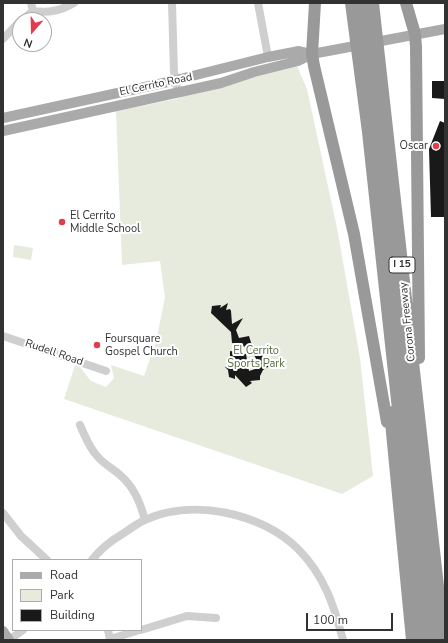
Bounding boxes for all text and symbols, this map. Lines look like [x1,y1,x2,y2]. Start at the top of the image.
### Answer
north arrow [12,12,52,52]
text: N [22,34,35,51]
street label: El Cerrito Road [118,71,194,99]
place label: Oscar [399,139,428,153]
marker: Oscar [431,141,441,151]
place label: El Cerrito Middle School [70,209,140,235]
marker: El Cerrito Middle School [57,217,67,227]
road number: I 15 [389,257,415,273]
street label: Corona Freeway [397,282,419,362]
place label: Foursquare Gospel Church [105,332,178,358]
street label: Rudell Road [23,337,85,369]
marker: Foursquare Gospel Church [92,340,102,350]
park label: El Cerrito Sports Park [227,344,285,370]
legend [12,559,142,631]
text: Road [50,567,78,583]
text: Park [50,587,74,603]
scale bar [308,605,395,631]
text: Building [50,607,95,623]
text: 100 m [313,612,348,628]

